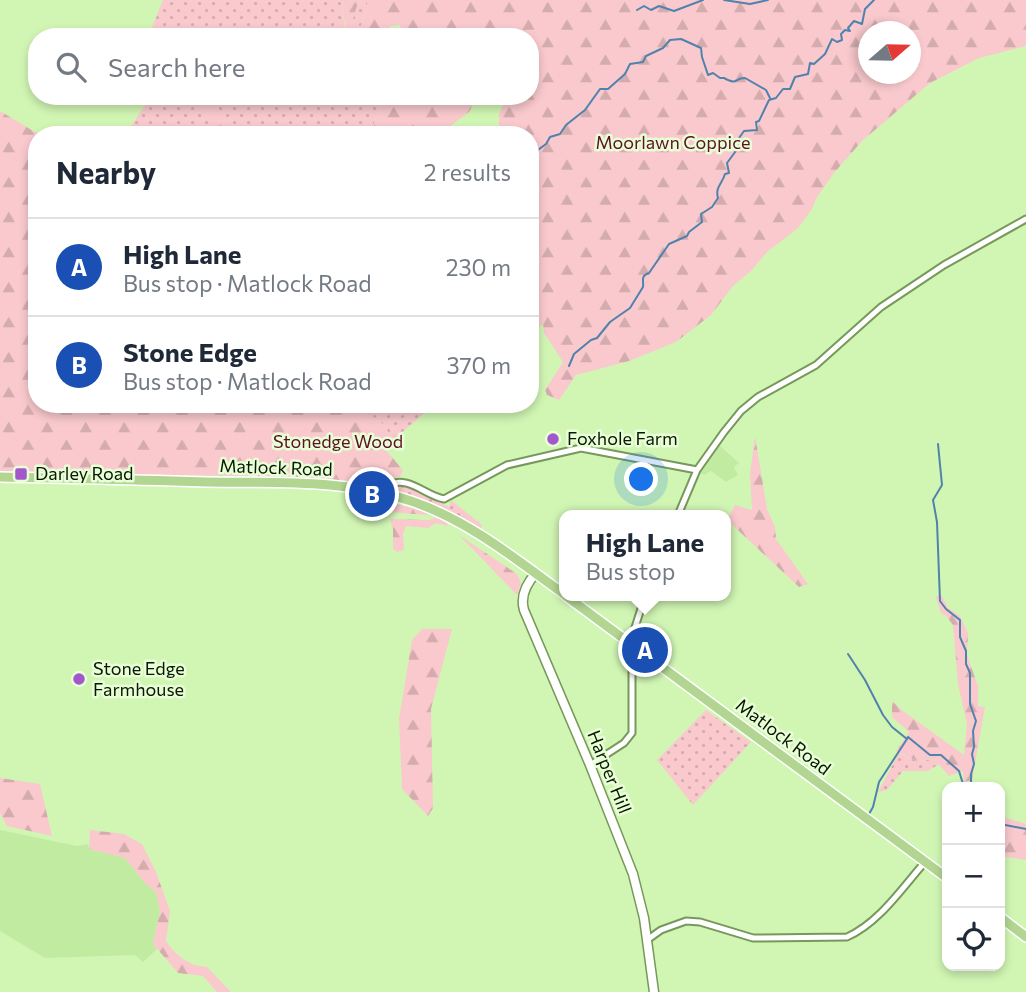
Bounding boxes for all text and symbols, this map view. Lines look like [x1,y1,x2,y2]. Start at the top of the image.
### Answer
north arrow [858,21,921,84]
search box [28,28,539,105]
icon: search [52,48,90,86]
text: Search here [108,51,246,82]
park label: Moorlawn Coppice [595,131,751,153]
text: Nearby [56,153,156,190]
text: 2 results [424,158,511,186]
text: High Lane [123,238,242,269]
text: A [71,253,87,281]
text: 230 m [446,253,511,281]
text: Bus stop · Matlock Road [123,269,372,297]
text: Stone Edge [123,336,257,367]
text: B [71,351,87,379]
text: 370 m [446,351,511,379]
text: Bus stop · Matlock Road [123,367,372,395]
place label: Foxhole Farm [567,427,678,449]
park label: Stonedge Wood [273,430,403,452]
marker: Foxhole Farm [545,431,561,447]
street label: Matlock Road [219,454,333,480]
place label: Darley Road [35,462,134,484]
your location [624,462,658,496]
marker: Darley Road [13,466,29,482]
pin: B [349,468,395,520]
popup [559,510,731,601]
text: High Lane [586,526,704,557]
text: Bus stop [586,557,675,585]
pin: A [622,624,668,676]
place label: Stone Edge Farmhouse [93,657,185,700]
marker: Stone Edge Farmhouse [71,671,87,687]
street label: Matlock Road [732,693,835,779]
street label: Harper Hill [583,727,637,817]
map controls [942,782,1005,971]
button: + [942,782,1005,845]
button: − [942,845,1005,908]
button: locate [942,908,1005,971]

